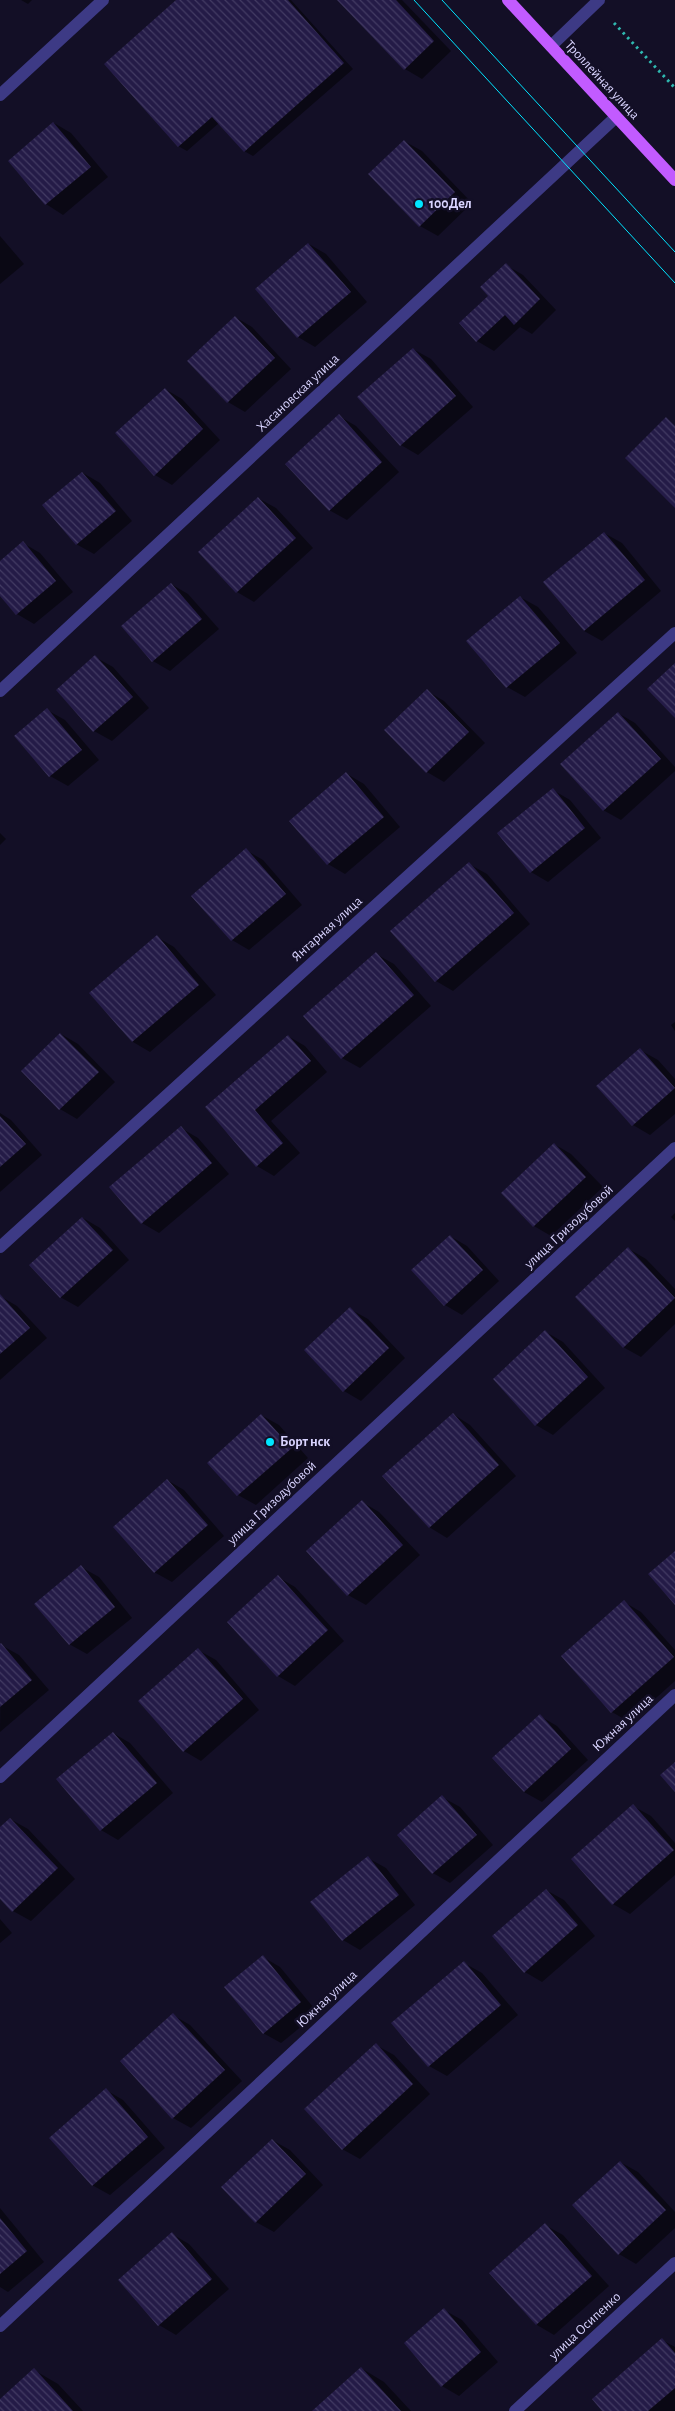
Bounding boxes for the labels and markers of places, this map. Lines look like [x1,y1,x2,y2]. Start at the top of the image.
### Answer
place label: 100Дел [429,197,472,211]
marker: 100Дел [413,198,425,210]
place label: Борт нск [280,1435,330,1449]
marker: Борт нск [264,1436,276,1448]

